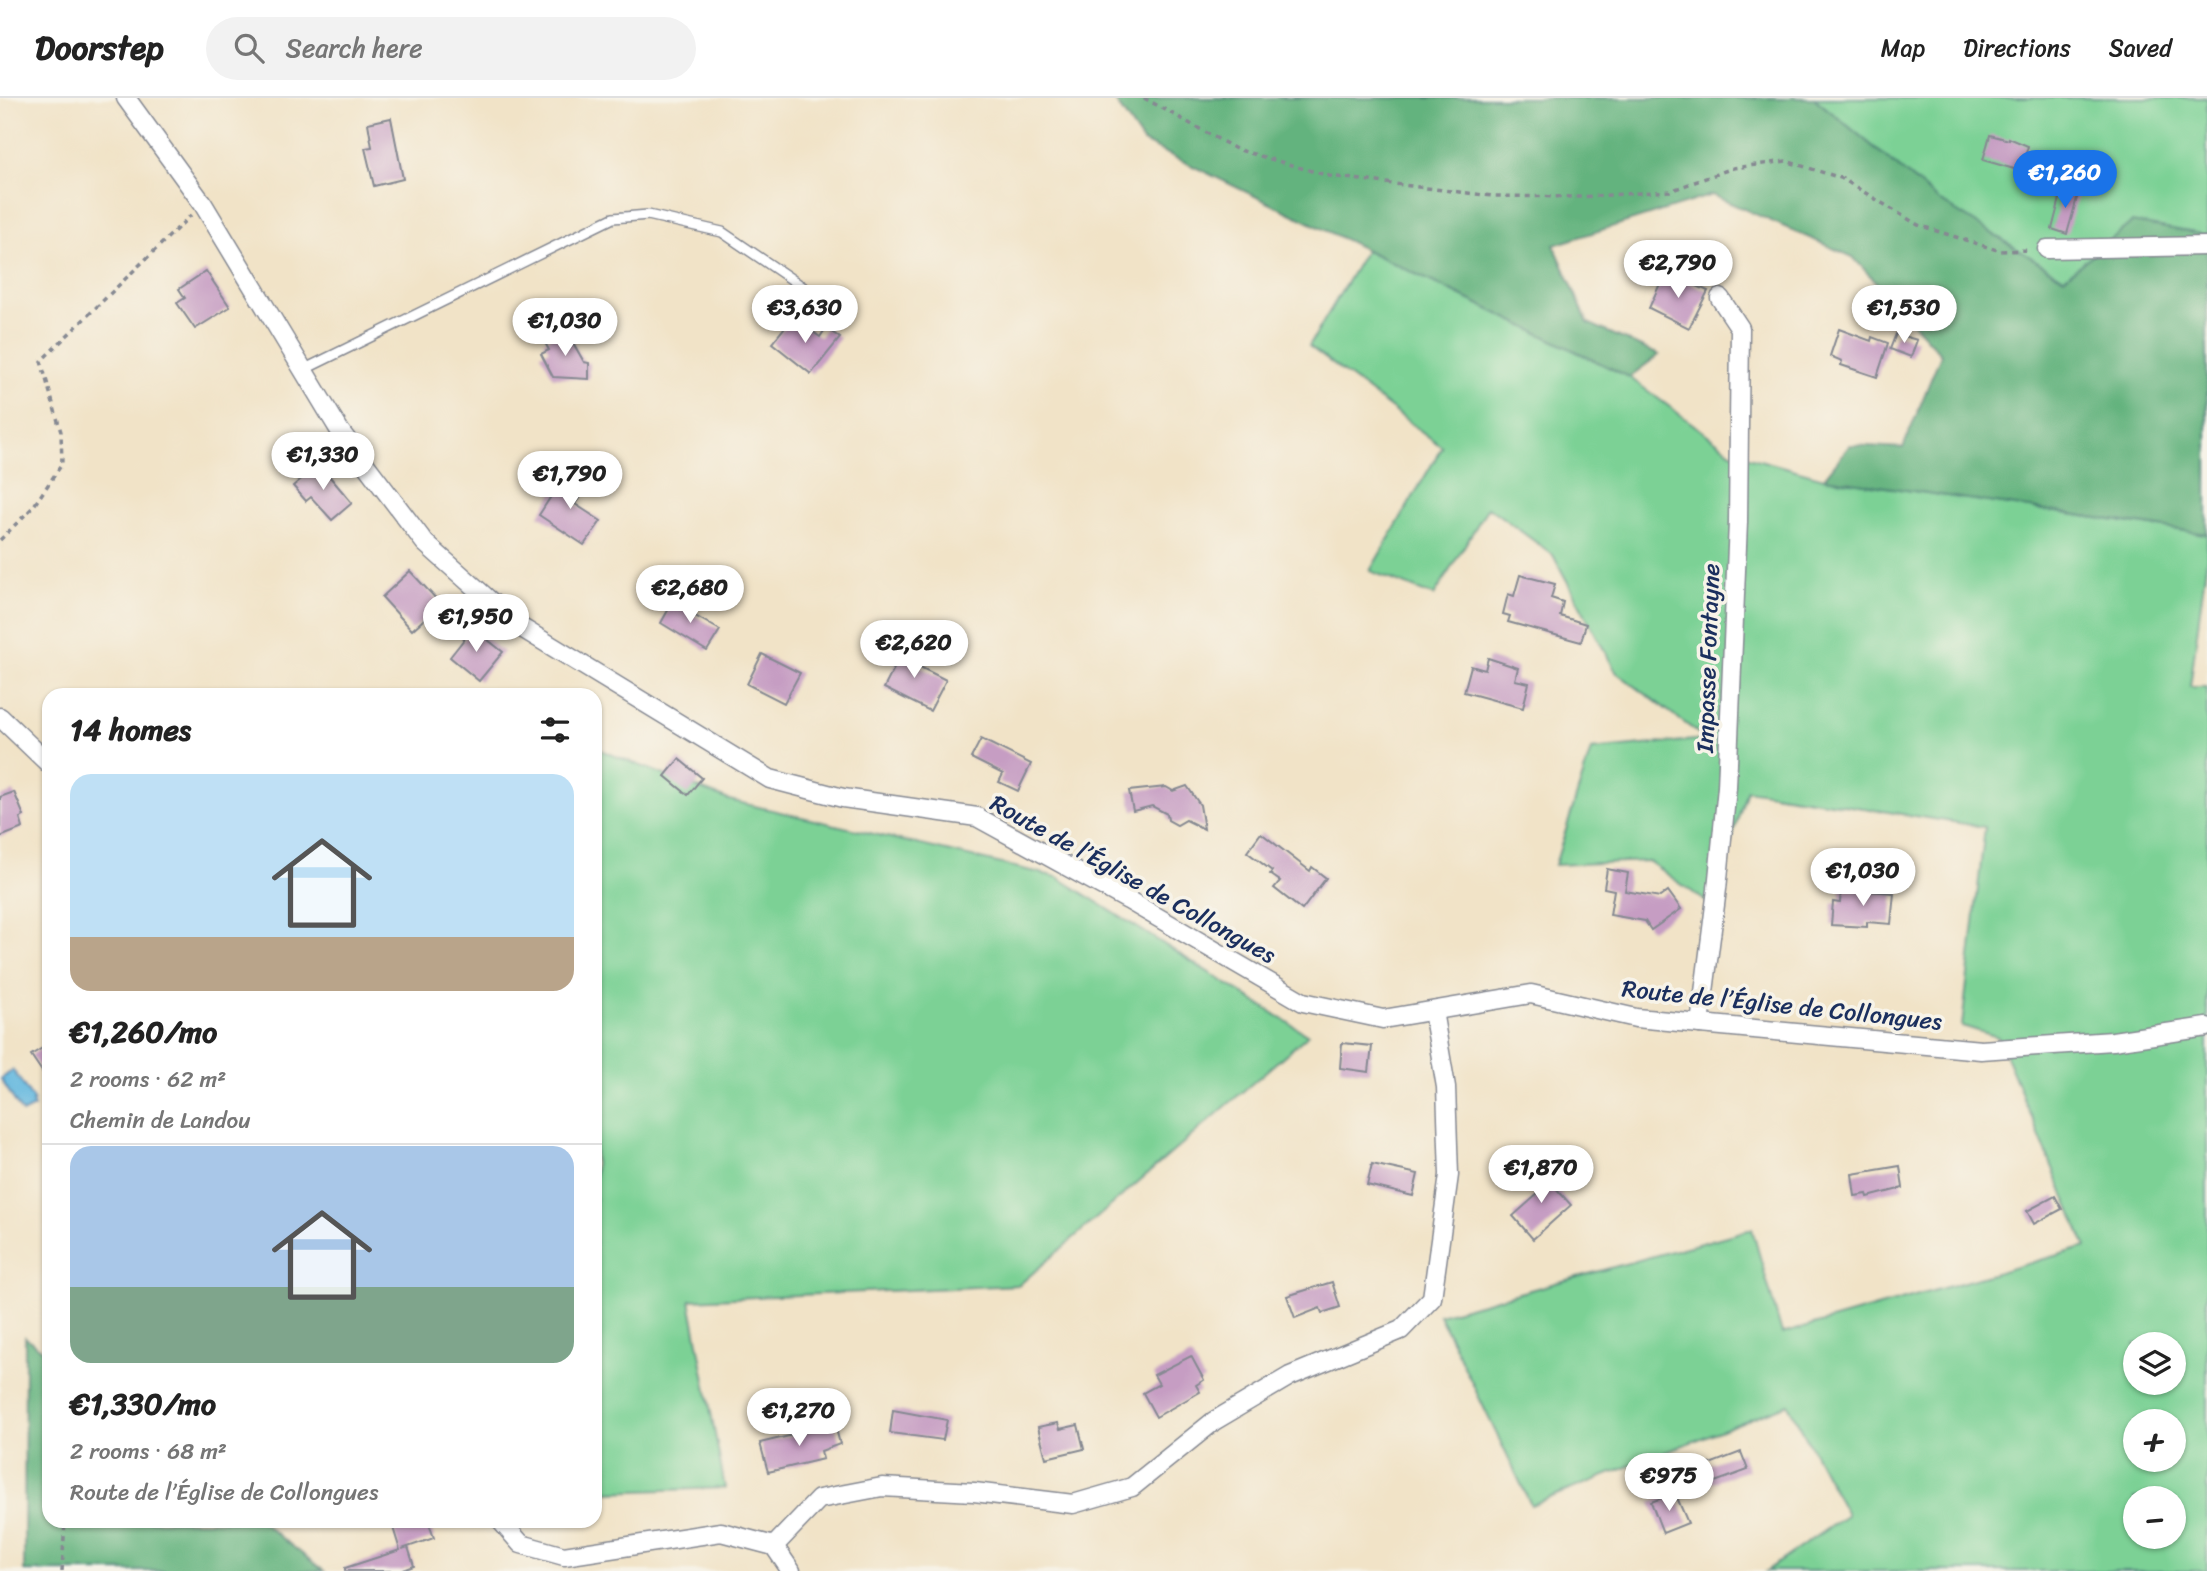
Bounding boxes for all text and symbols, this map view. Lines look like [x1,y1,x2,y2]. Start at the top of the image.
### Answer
search box [206,17,696,80]
text: Doorstep [35,19,164,77]
text: Search here [286,25,423,71]
text: Map [1881,27,1925,69]
text: Directions [1963,27,2071,69]
text: Saved [2109,27,2172,69]
icon: search [230,29,268,67]
pin: €1,260 [2008,150,2122,210]
text: €1,260 [2029,152,2101,193]
pin: €2,790 [1621,240,1735,300]
text: €2,790 [1640,242,1716,283]
pin: €3,630 [748,286,862,345]
pin: €1,530 [1847,286,1961,345]
text: €3,630 [768,287,842,328]
text: €1,530 [1868,287,1940,328]
pin: €1,030 [508,299,622,358]
text: €1,030 [528,300,602,341]
pin: €1,330 [266,432,380,492]
text: €1,330 [287,434,359,475]
pin: €1,790 [513,452,627,511]
text: €1,790 [533,453,607,494]
street label: Impasse Fontayne [1684,563,1732,754]
pin: €2,680 [633,566,747,625]
text: €2,680 [652,567,728,608]
pin: €1,950 [419,594,533,654]
text: €1,950 [439,596,513,637]
pin: €2,620 [857,620,971,680]
text: €2,620 [876,622,952,663]
text: 14 homes [70,703,191,757]
icon: filters [536,711,574,749]
street label: Route de l’Église de Collongues [982,783,1284,975]
icon: home [259,820,385,946]
pin: €1,030 [1806,848,1920,908]
text: €1,030 [1826,850,1900,891]
street label: Route de l’Église de Collongues [1620,967,1944,1043]
text: €1,260/mo [70,1005,217,1059]
text: 2 rooms · 62 m² [70,1059,226,1100]
text: Chemin de Landou [70,1100,251,1141]
pin: €1,870 [1484,1146,1598,1205]
text: €1,870 [1505,1147,1577,1188]
icon: home [259,1192,385,1318]
map controls [2123,1332,2186,1549]
button: layers [2123,1332,2186,1395]
text: €1,330/mo [70,1377,216,1431]
pin: €1,270 [742,1388,856,1448]
text: €1,270 [763,1390,835,1431]
button: + [2123,1409,2186,1472]
text: 2 rooms · 68 m² [70,1431,227,1472]
pin: €975 [1628,1454,1710,1513]
text: €975 [1641,1455,1697,1496]
text: Route de l’Église de Collongues [70,1472,378,1513]
button: − [2123,1486,2186,1549]

